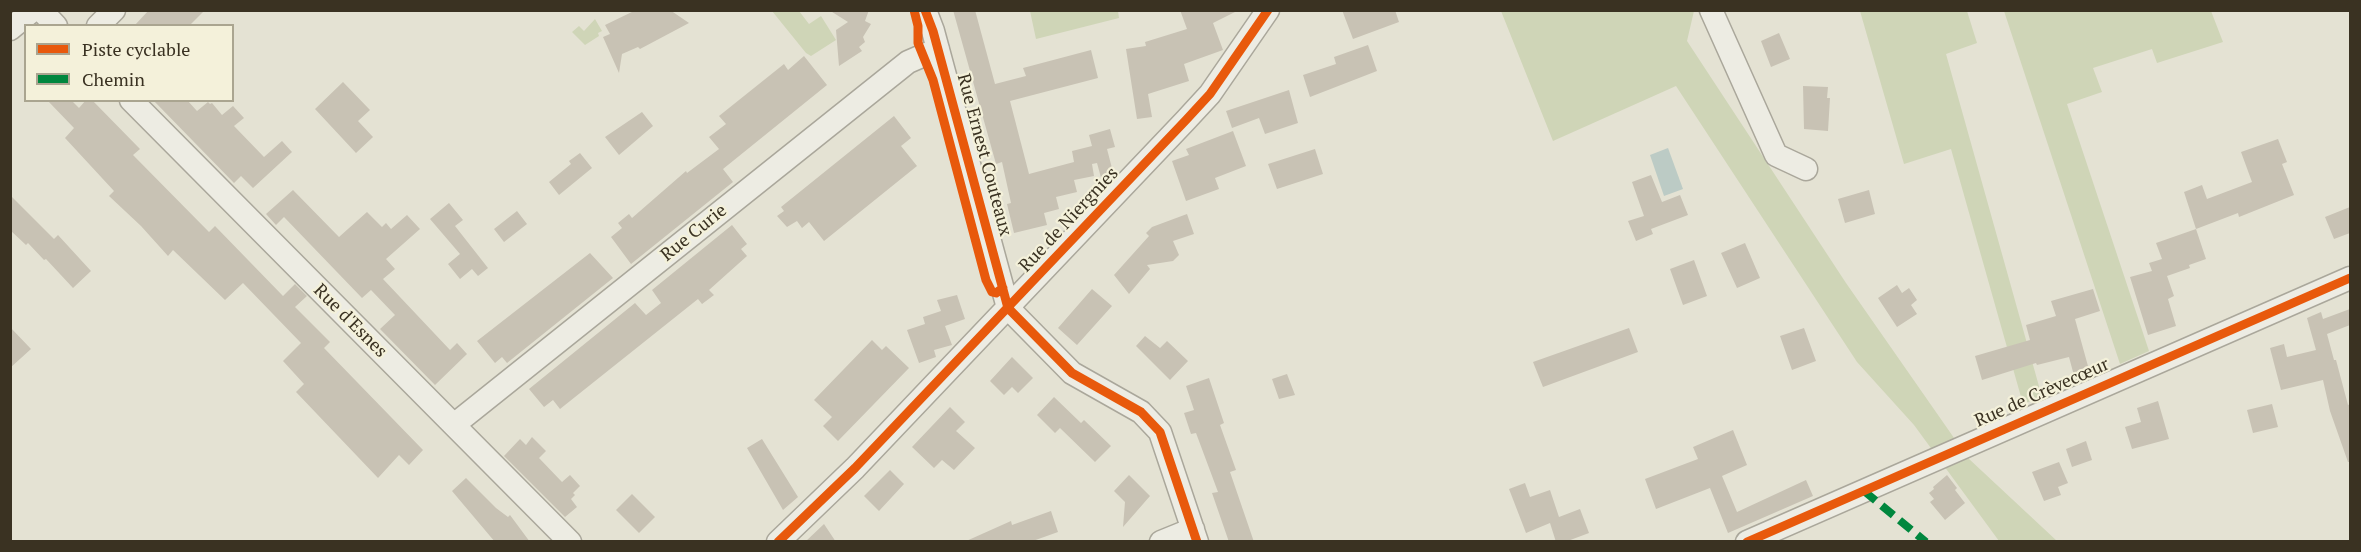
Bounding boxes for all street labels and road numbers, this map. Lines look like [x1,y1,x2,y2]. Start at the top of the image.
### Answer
street label: Rue Ernest Couteaux [952,71,1016,239]
street label: Rue de Niergnies [1015,163,1123,277]
street label: Rue Curie [657,200,731,266]
street label: Rue d'Esnes [309,280,391,362]
street label: Rue de Crèvecœur [1971,354,2113,432]

